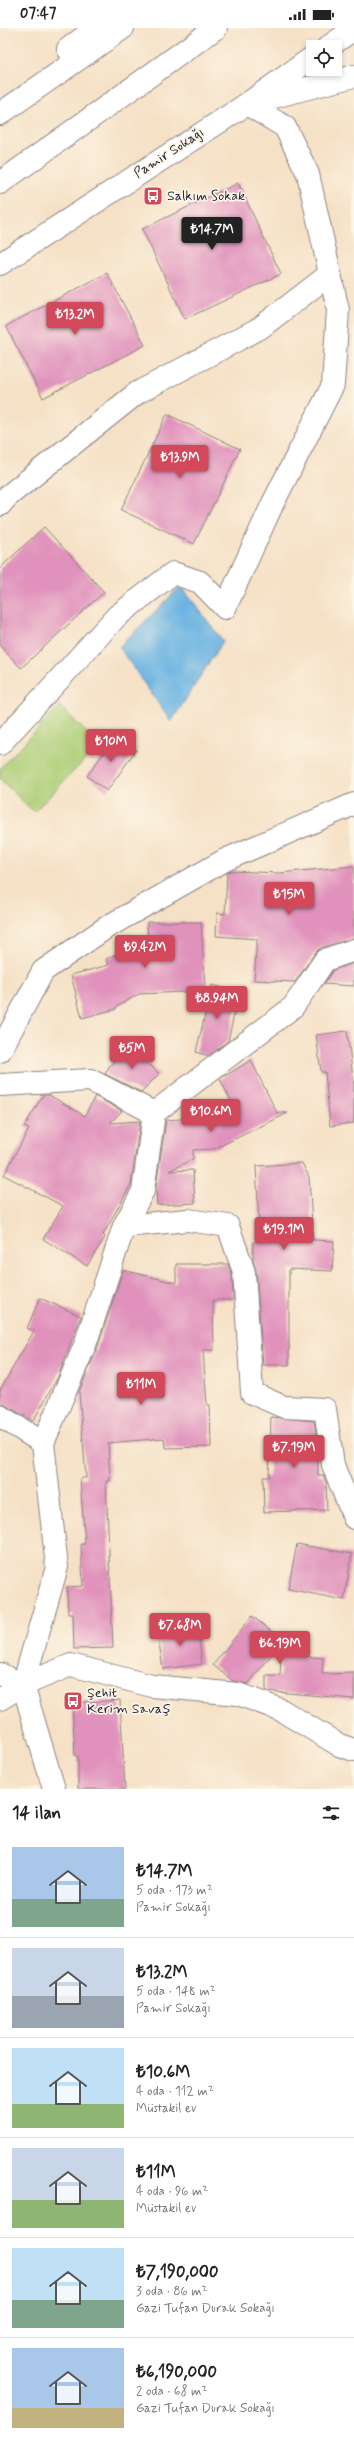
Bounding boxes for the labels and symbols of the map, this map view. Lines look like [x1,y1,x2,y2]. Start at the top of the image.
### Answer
street label: Pamir Sokağı [130,124,208,182]
bus stop icon: Salkım Sokak [142,185,164,207]
place label: Salkım Sokak [167,187,245,205]
pin: ₺14.7M [179,217,245,251]
pin: ₺13.2M [42,302,108,336]
pin: ₺13.9M [147,445,213,479]
pin: ₺10M [87,729,135,763]
pin: ₺15M [265,882,313,916]
pin: ₺9.42M [112,935,178,969]
pin: ₺8.94M [184,986,250,1020]
pin: ₺5M [113,1036,151,1070]
pin: ₺10.6M [178,1099,244,1133]
pin: ₺19.1M [251,1217,317,1251]
pin: ₺11M [117,1372,165,1406]
pin: ₺7.19M [261,1435,327,1469]
pin: ₺7.68M [147,1613,213,1647]
pin: ₺6.19M [247,1631,313,1665]
place label: Şehit Kerim Savaş [87,1684,171,1718]
bus stop icon: Şehit Kerim Savaş [62,1690,84,1712]

